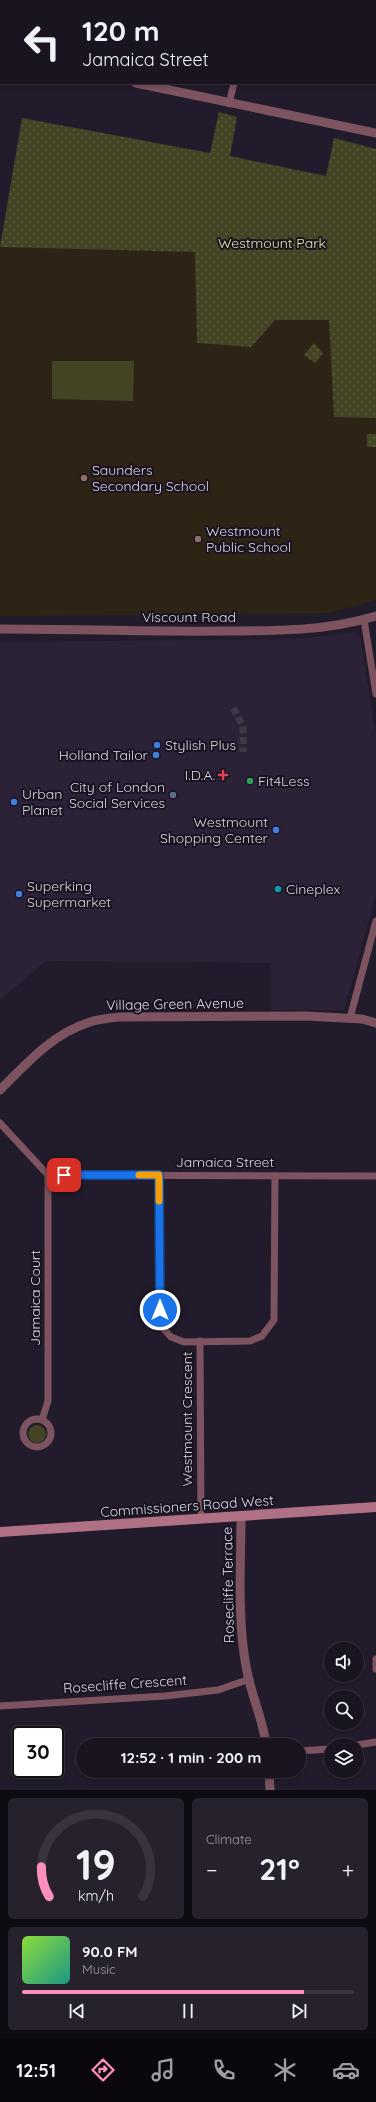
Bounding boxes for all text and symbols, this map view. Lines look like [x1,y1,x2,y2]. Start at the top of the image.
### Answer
text: 120 m [82,13,160,48]
icon: left [16,16,68,68]
text: Jamaica Street [82,48,209,71]
park label: Westmount Park [218,234,326,252]
place label: Saunders Secondary School [92,461,209,495]
marker: Saunders Secondary School [79,473,89,483]
place label: Westmount Public School [206,522,291,556]
marker: Westmount Public School [193,534,203,544]
street label: Viscount Road [142,608,236,626]
place label: Stylish Plus [165,736,236,754]
marker: Stylish Plus [152,740,162,750]
place label: Holland Tailor [59,746,149,764]
marker: Holland Tailor [151,750,161,760]
place label: I.D.A. [185,766,215,784]
marker: I.D.A. [218,770,228,780]
place label: Fit4Less [258,772,310,790]
marker: Fit4Less [245,776,255,786]
place label: City of London Social Services [69,778,165,812]
place label: Urban Planet [22,785,63,819]
marker: City of London Social Services [168,790,178,800]
marker: Urban Planet [9,797,19,807]
place label: Westmount Shopping Center [160,813,269,847]
marker: Westmount Shopping Center [271,825,281,835]
place label: Superking Supermarket [27,877,111,911]
place label: Cineplex [286,880,341,898]
marker: Cineplex [273,884,283,894]
marker: Superking Supermarket [14,889,24,899]
street label: Village Green Avenue [106,994,244,1014]
street label: Jamaica Street [176,1153,275,1171]
pin [47,1158,81,1192]
icon: arrive [53,1164,75,1186]
street label: Jamaica Court [26,1250,44,1346]
position arrow [139,1289,181,1331]
street label: Westmount Crescent [178,1351,196,1487]
street label: Commissioners Road West [100,1491,274,1521]
street label: Rosecliffe Terrace [218,1527,238,1643]
map controls [324,1642,364,1778]
button: sound [324,1642,364,1682]
street label: Rosecliffe Crescent [62,1671,188,1697]
button: search [324,1690,364,1730]
speed limit sign: 30 [12,1726,64,1778]
button: layers [324,1738,364,1778]
text: 12:52 · 1 min · 200 m [121,1748,261,1767]
text: Climate [206,1831,252,1847]
text: 19 [76,1837,116,1889]
text: 21° [259,1850,300,1888]
text: − [206,1856,217,1884]
text: + [342,1856,354,1884]
text: km/h [78,1886,114,1904]
text: 90.0 FM [82,1942,138,1961]
text: Music [82,1961,116,1977]
icon: previous [66,2000,88,2022]
icon: pause [177,2000,199,2022]
icon: next [288,2000,310,2022]
icon: directions [89,2056,117,2084]
icon: music [149,2056,177,2084]
icon: phone [210,2056,238,2084]
icon: climate [271,2056,299,2084]
icon: car [332,2056,360,2084]
text: 12:51 [16,2059,56,2082]

